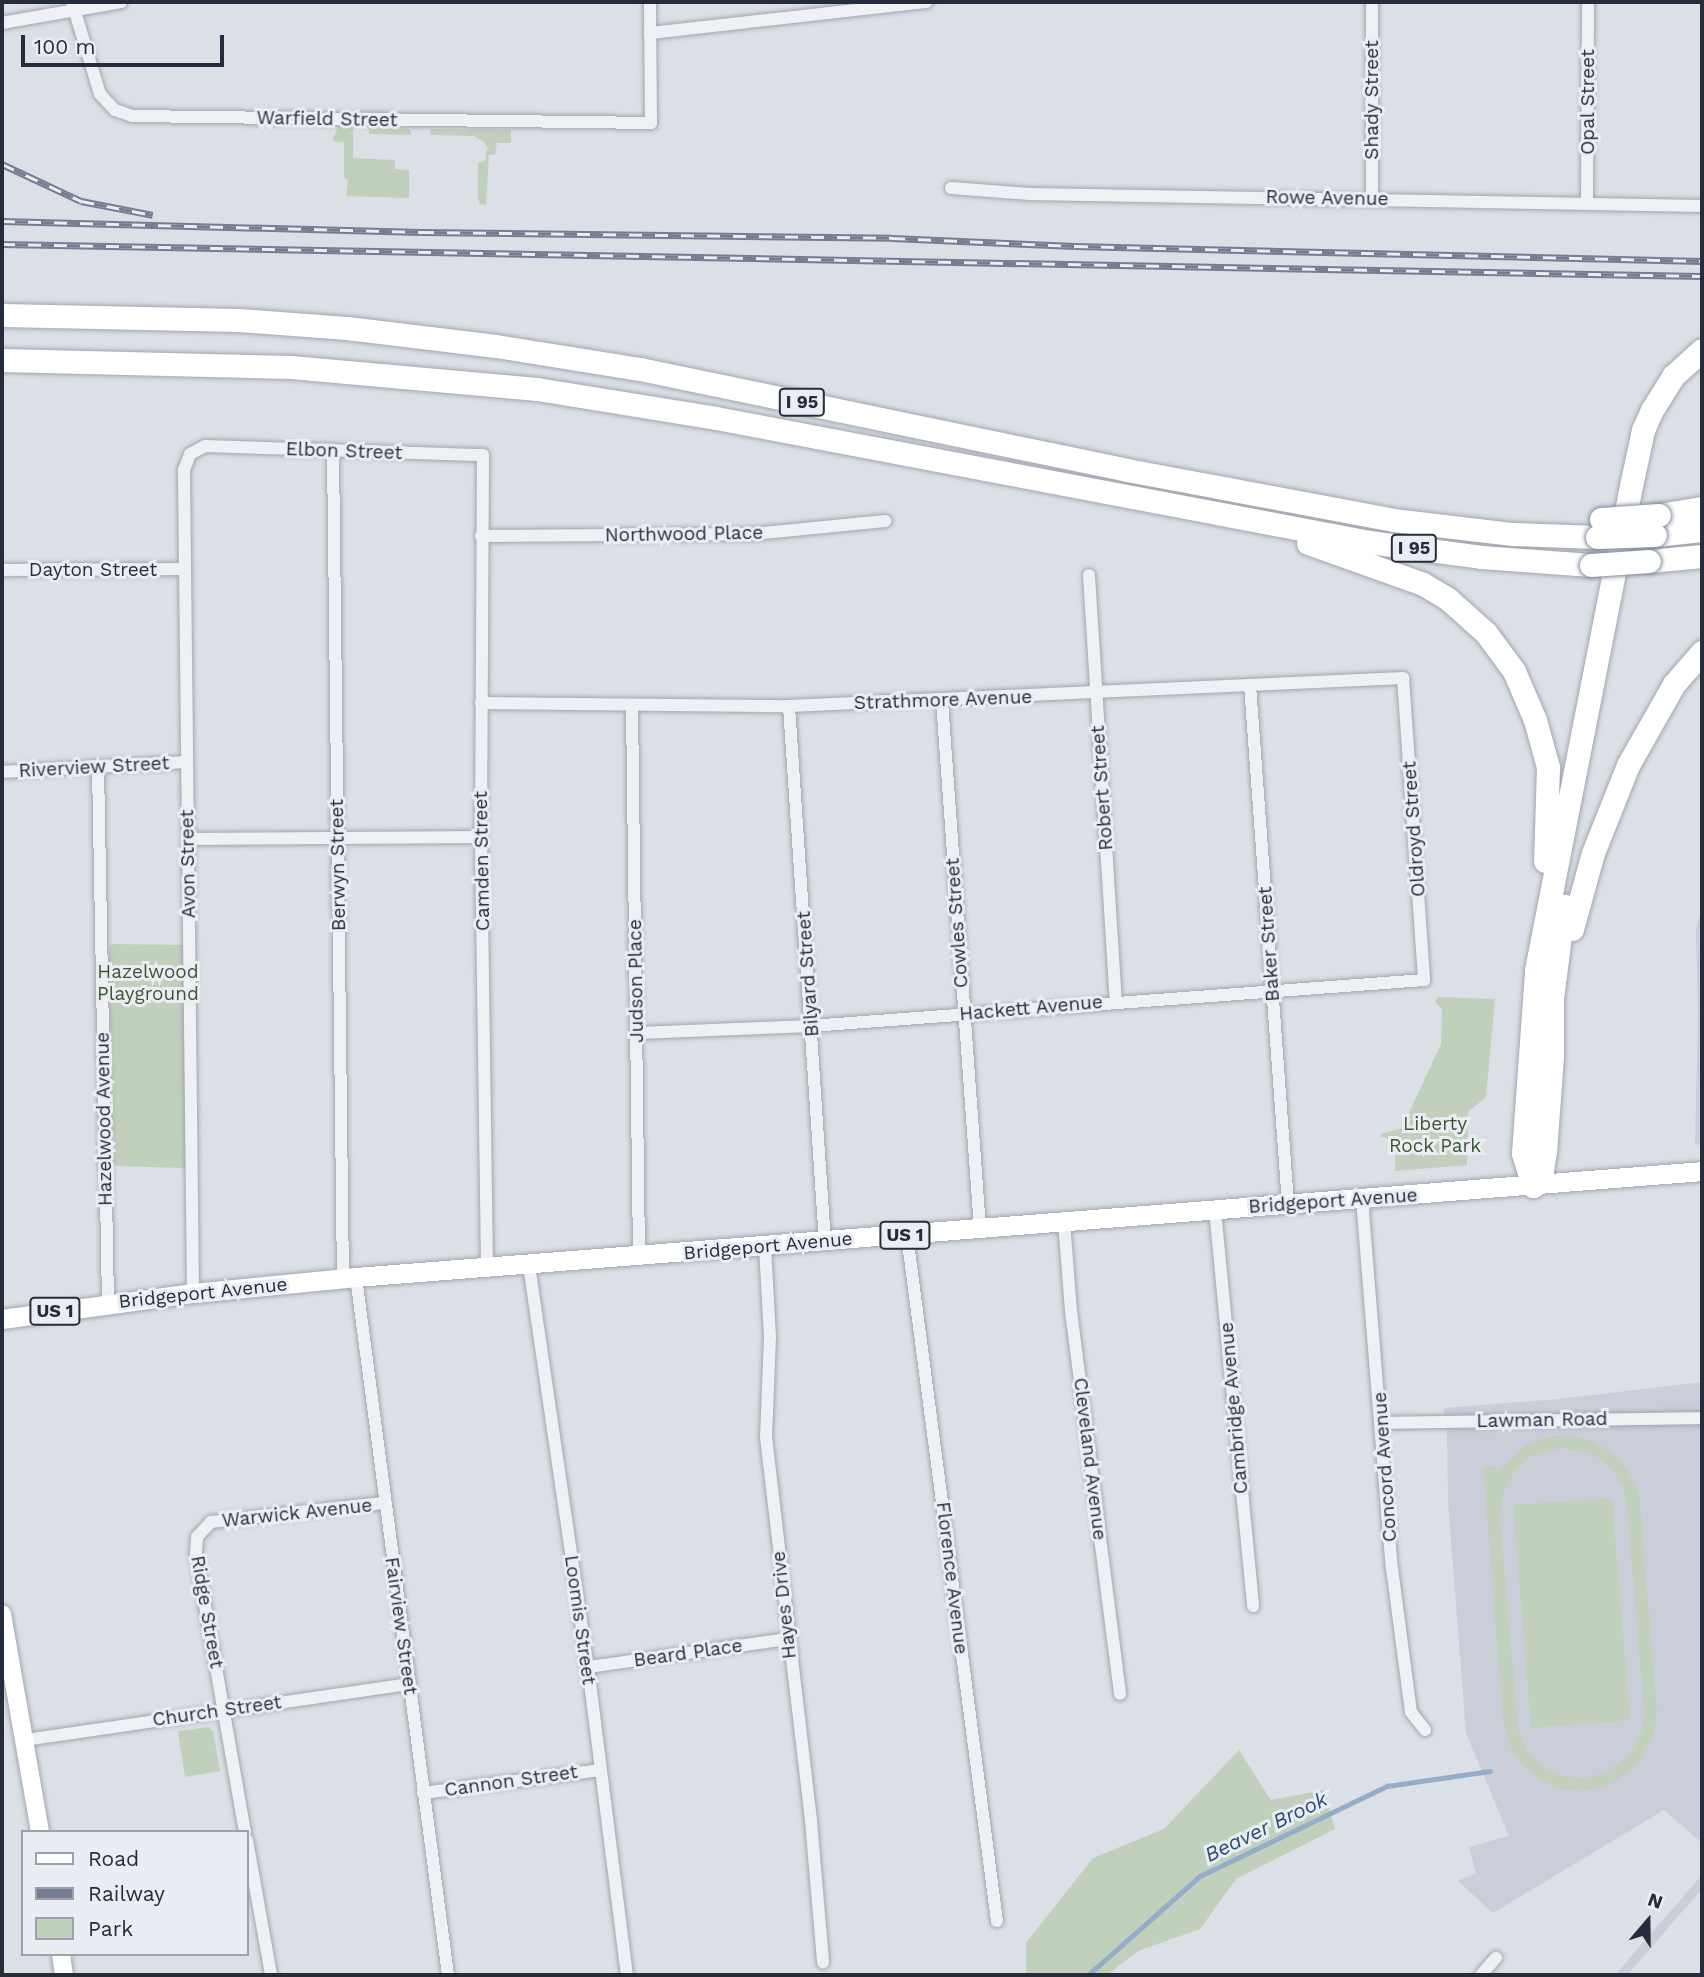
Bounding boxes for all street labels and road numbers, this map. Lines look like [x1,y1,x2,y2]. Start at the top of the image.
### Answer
street label: Shady Street [1361,40,1383,160]
street label: Opal Street [1577,49,1599,155]
street label: Warfield Street [256,106,398,132]
street label: Rowe Avenue [1265,186,1389,210]
road number: I 95 [778,388,826,416]
street label: Elbon Street [285,438,403,464]
street label: Northwood Place [605,521,763,547]
road number: I 95 [1390,534,1438,562]
street label: Dayton Street [29,559,157,581]
street label: Strathmore Avenue [853,685,1033,715]
street label: Robert Street [1086,725,1118,851]
street label: Riverview Street [18,752,170,782]
street label: Oldroyd Street [1398,760,1430,898]
street label: Camden Street [469,791,495,931]
street label: Berwyn Street [325,799,351,931]
street label: Avon Street [176,809,200,919]
street label: Cowles Street [941,857,973,989]
street label: Baker Street [1254,885,1284,1003]
street label: Bilyard Street [792,910,824,1038]
street label: Judson Place [624,919,648,1043]
street label: Hackett Avenue [958,990,1104,1026]
street label: Hazelwood Avenue [91,1031,117,1207]
street label: Bridgeport Avenue [1247,1184,1419,1218]
road number: US 1 [879,1220,931,1250]
street label: Bridgeport Avenue [682,1227,854,1265]
street label: Bridgeport Avenue [117,1273,289,1313]
road number: US 1 [29,1296,81,1326]
street label: Cambridge Avenue [1215,1321,1253,1495]
street label: Cleveland Avenue [1069,1376,1111,1542]
street label: Concord Avenue [1368,1391,1402,1543]
street label: Lawman Road [1476,1407,1608,1433]
street label: Warwick Avenue [220,1494,374,1532]
street label: Florence Avenue [931,1500,973,1656]
street label: Hayes Drive [767,1550,801,1660]
street label: Ridge Street [186,1554,228,1670]
street label: Loomis Street [560,1554,600,1686]
street label: Fairview Street [380,1555,422,1697]
street label: Beard Place [632,1634,744,1672]
street label: Church Street [151,1691,283,1731]
street label: Cannon Street [443,1760,579,1802]

